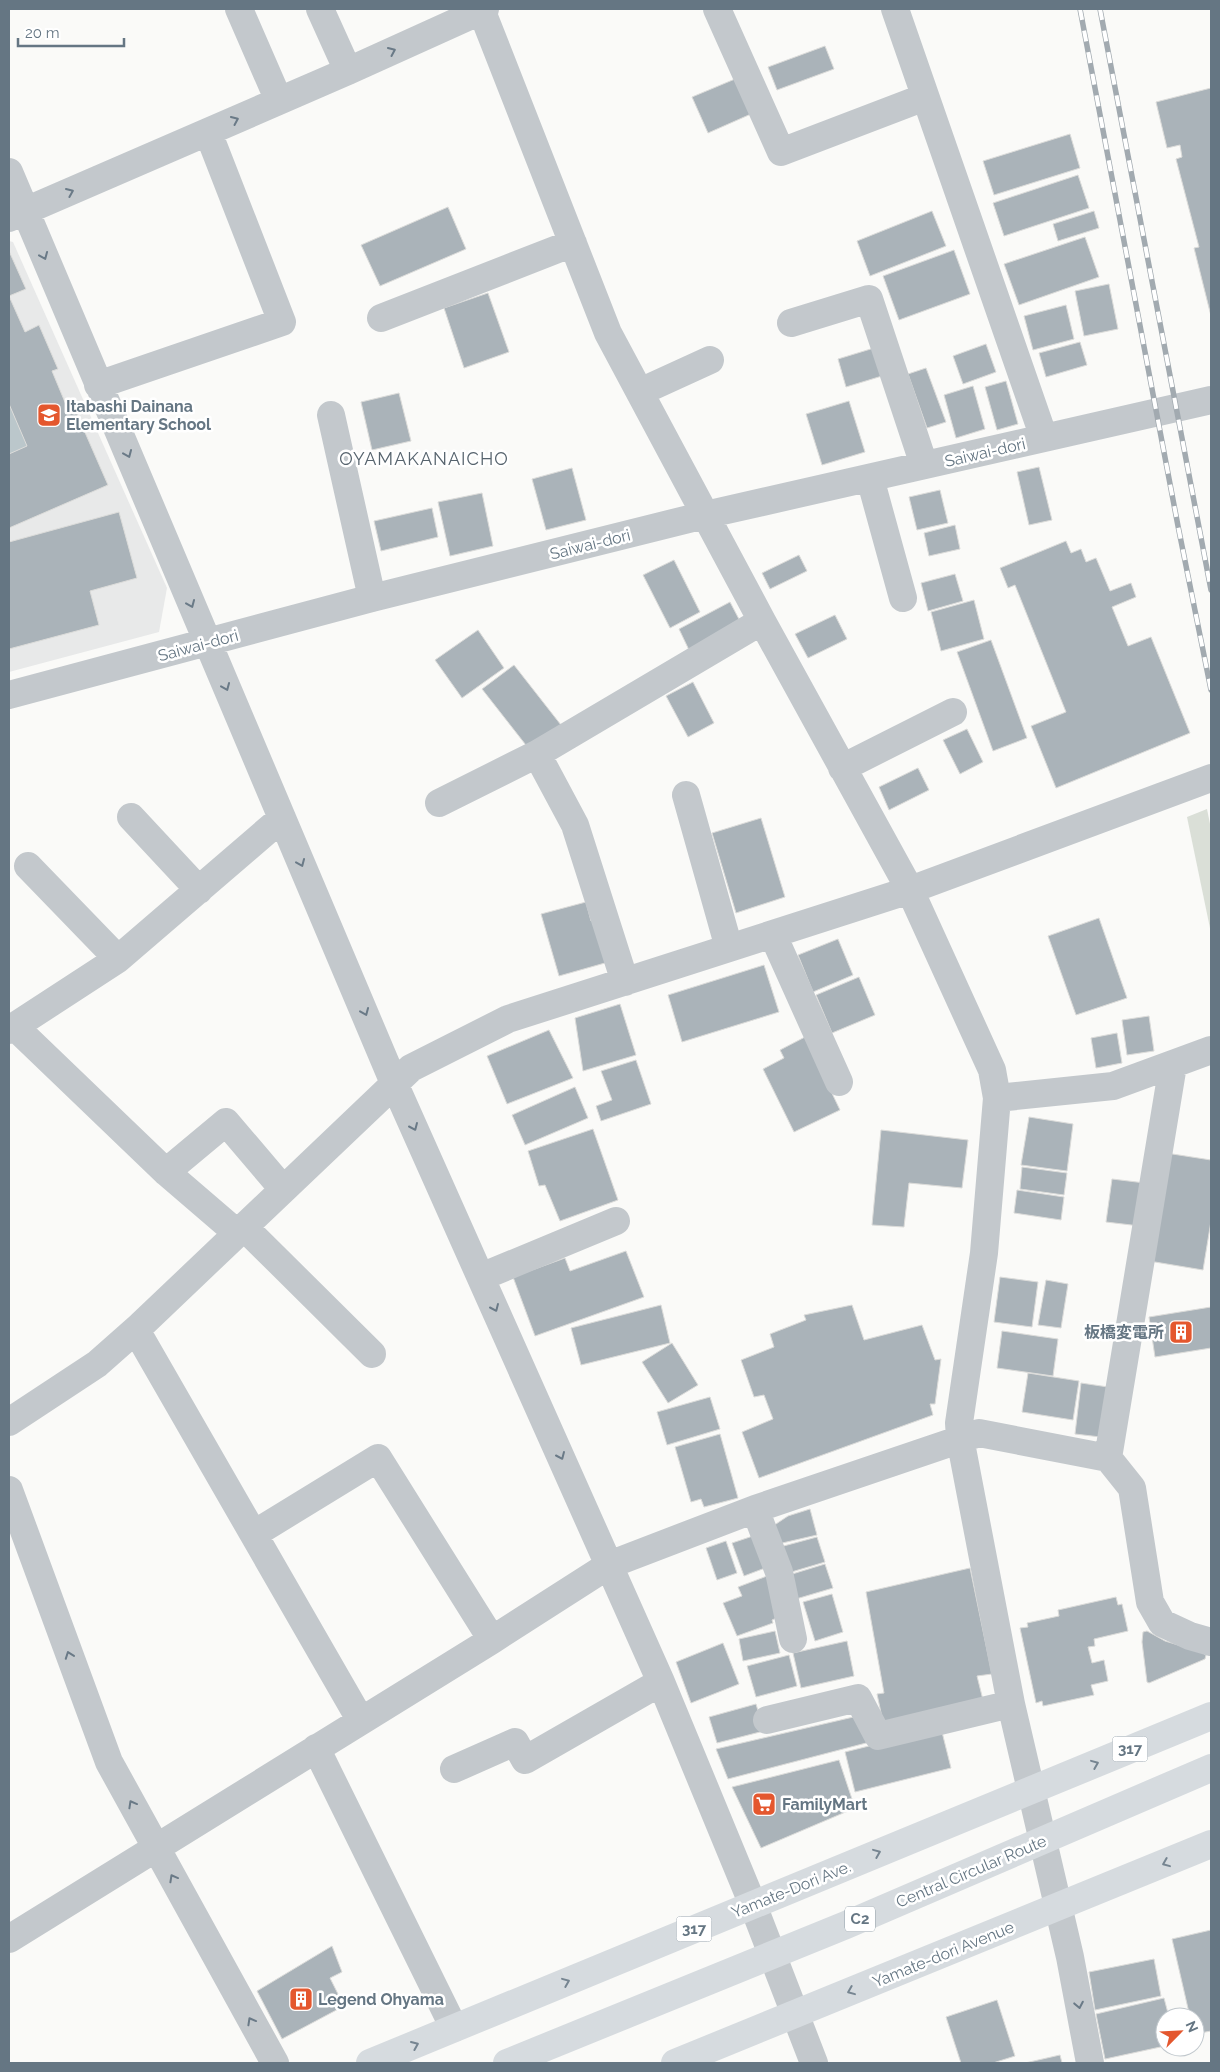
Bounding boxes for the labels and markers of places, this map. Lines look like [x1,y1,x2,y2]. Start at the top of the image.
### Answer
place label: Itabashi Dainana Elementary School [66,397,212,434]
school or university icon: Itabashi Dainana Elementary School [36,402,62,428]
building icon: 板橋変電所 [1168,1319,1194,1345]
place label: 板橋変電所 [1084,1323,1164,1342]
supermarket icon: FamilyMart [751,1791,777,1817]
place label: FamilyMart [782,1795,867,1814]
building icon: Legend Ohyama [288,1986,314,2012]
place label: Legend Ohyama [318,1990,444,2009]

